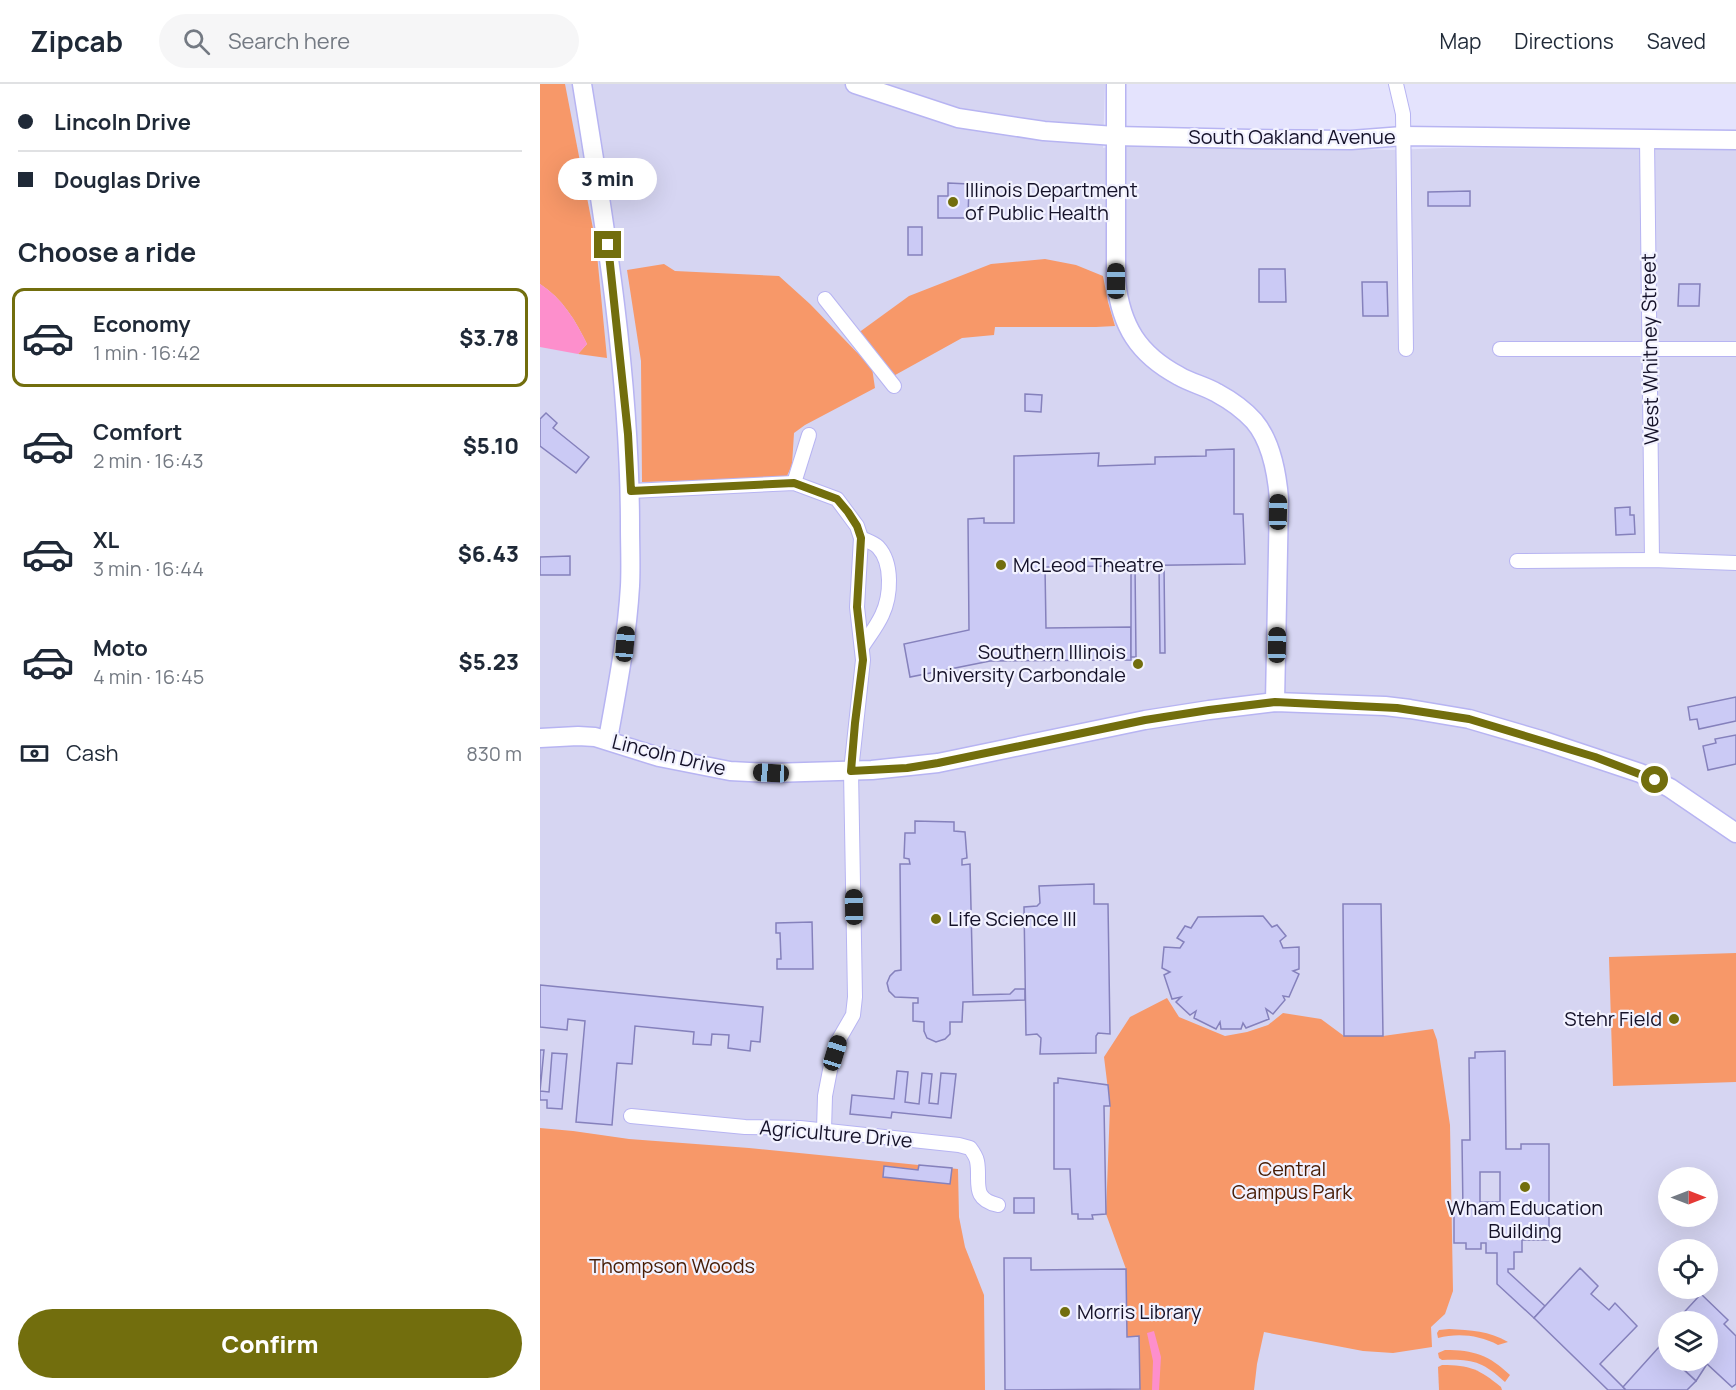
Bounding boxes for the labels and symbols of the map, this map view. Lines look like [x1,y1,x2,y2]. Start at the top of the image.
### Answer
street label: South Oakland Avenue [1188,123,1396,150]
callout: 3 min [559,158,658,200]
place label: Illinois Department of Public Health [965,176,1138,226]
marker: Illinois Department of Public Health [946,195,960,209]
route end [594,231,621,258]
street label: West Whitney Street [1634,253,1665,445]
car [1107,263,1125,299]
car [1269,494,1287,530]
place label: McLeod Theatre [1013,551,1164,578]
marker: McLeod Theatre [994,558,1008,572]
car [614,625,636,663]
car [1268,627,1286,663]
place label: Southern Illinois University Carbondale [922,638,1126,688]
marker: Southern Illinois University Carbondale [1131,657,1145,671]
street label: Lincoln Drive [609,727,729,782]
car [753,763,789,783]
route start [1641,766,1668,793]
car [845,889,863,925]
place label: Life Science III [948,905,1077,932]
marker: Life Science III [929,912,943,926]
place label: Stehr Field [1564,1005,1662,1032]
marker: Stehr Field [1667,1012,1681,1026]
car [821,1033,849,1073]
street label: Agriculture Drive [758,1113,914,1154]
park label: Central Campus Park [1232,1155,1353,1205]
north arrow [1658,1167,1718,1227]
marker: Wham Education Building [1518,1180,1532,1194]
place label: Wham Education Building [1447,1194,1603,1244]
park label: Thompson Woods [589,1252,755,1279]
place label: Morris Library [1077,1298,1202,1325]
marker: Morris Library [1058,1305,1072,1319]

